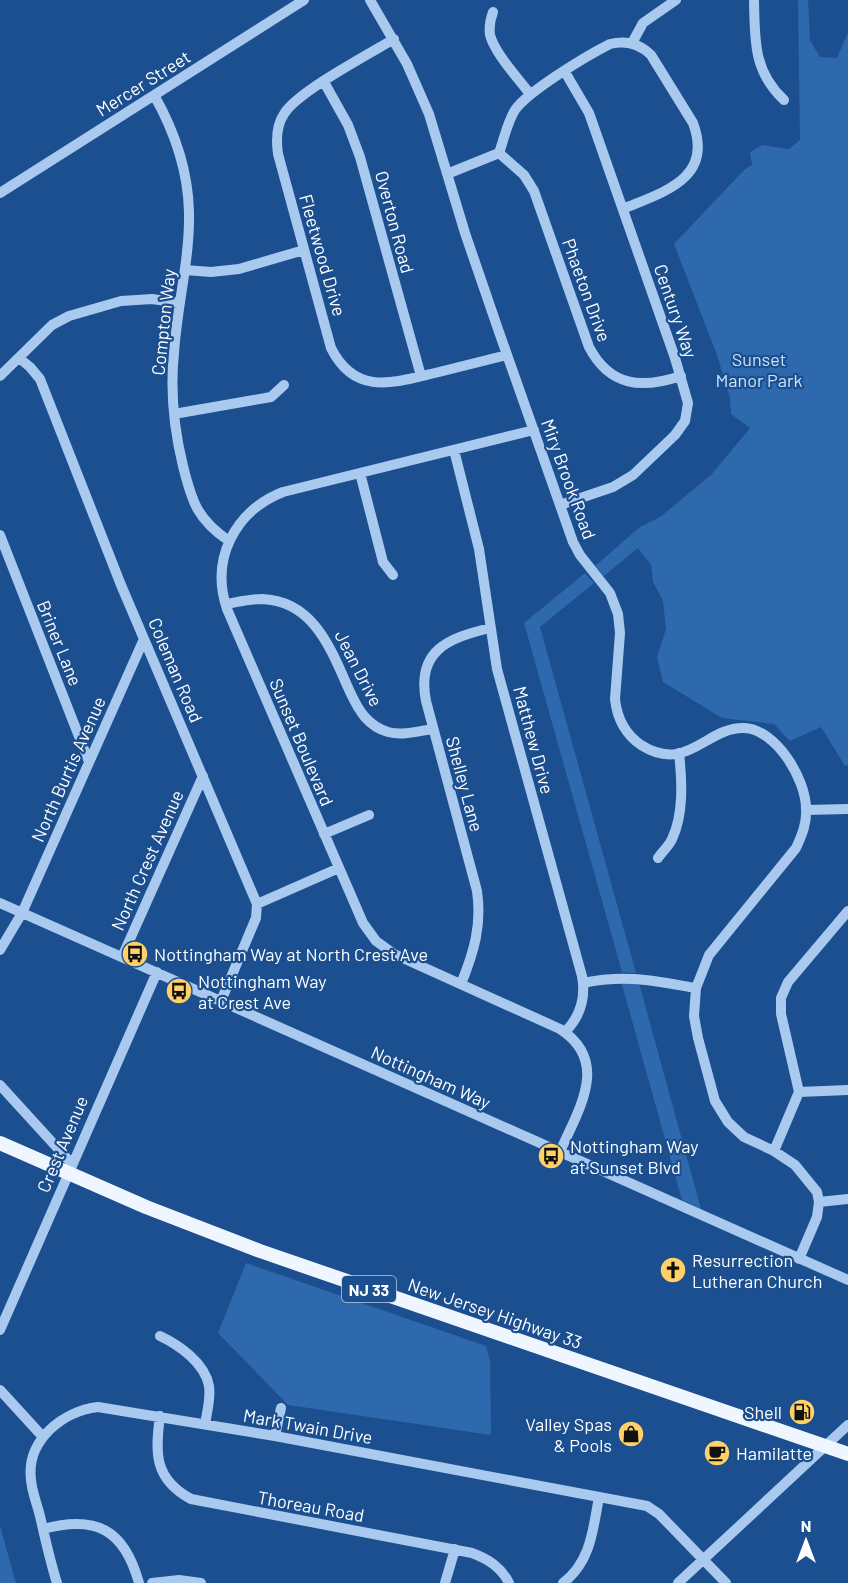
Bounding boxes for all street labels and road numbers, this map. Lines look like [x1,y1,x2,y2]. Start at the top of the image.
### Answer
street label: Mercer Street [92,45,194,121]
street label: Overton Road [371,168,419,276]
street label: Fleetwood Drive [295,191,351,319]
street label: Phaeton Drive [558,235,616,345]
street label: Century Way [650,261,702,361]
street label: Compton Way [146,268,180,376]
street label: Miry Brook Road [537,416,601,542]
street label: Briner Lane [33,597,87,689]
street label: Coleman Road [144,614,208,726]
street label: Jean Drive [330,626,388,710]
street label: Sunset Boulevard [265,675,339,809]
street label: Matthew Drive [509,684,559,796]
street label: North Burtis Avenue [26,693,110,845]
street label: Shelley Lane [442,734,488,834]
street label: North Crest Avenue [106,786,188,934]
street label: Nottingham Way [368,1041,494,1113]
street label: Crest Avenue [32,1092,92,1196]
street label: New Jersey Highway 33 [405,1273,585,1353]
road number: NJ 33 [342,1276,396,1302]
street label: Mark Twain Drive [242,1404,374,1448]
street label: Thoreau Road [256,1486,366,1526]

